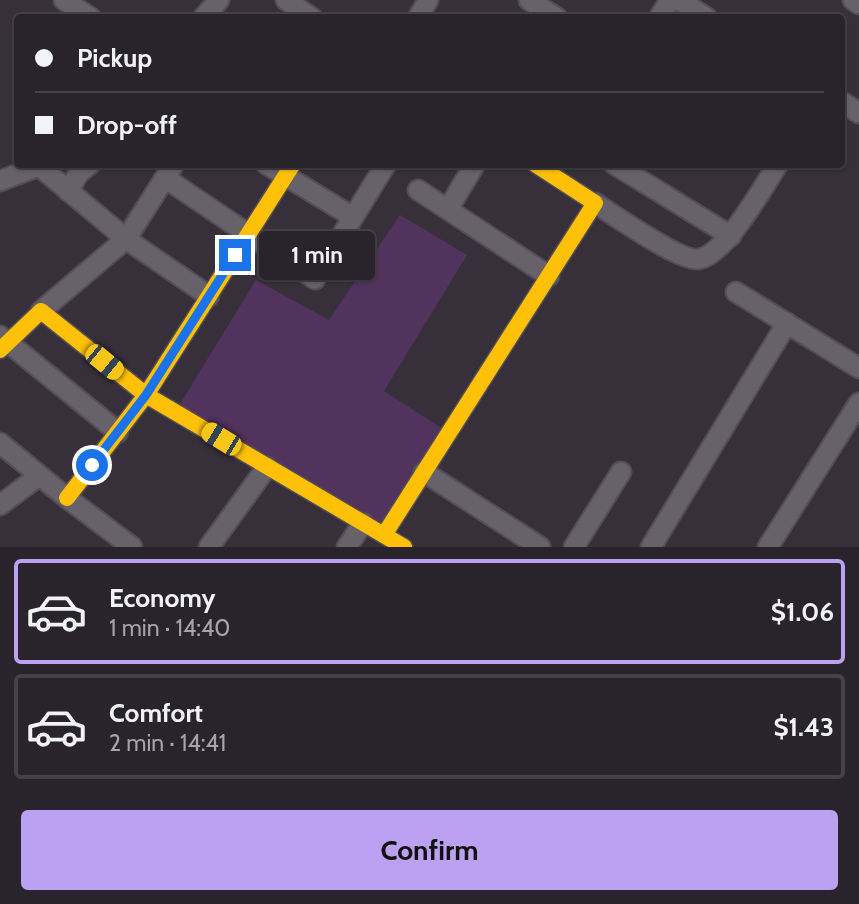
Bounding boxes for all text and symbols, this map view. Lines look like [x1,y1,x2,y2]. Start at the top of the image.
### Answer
text: Pickup [77,42,152,74]
text: Drop-off [77,109,177,141]
callout: 1 min [260,230,375,280]
route end [219,239,251,271]
text: 1 min [291,241,343,269]
car [82,341,127,383]
car [198,419,245,459]
route start [76,449,108,481]
icon: car [25,580,88,643]
text: Economy [109,582,215,614]
text: $1.06 [771,596,834,628]
text: 1 min · 14:40 [109,614,230,642]
icon: car [25,695,88,758]
text: Comfort [109,697,203,729]
text: $1.43 [773,711,834,743]
text: 2 min · 14:41 [109,729,226,757]
button: Confirm [21,810,838,890]

